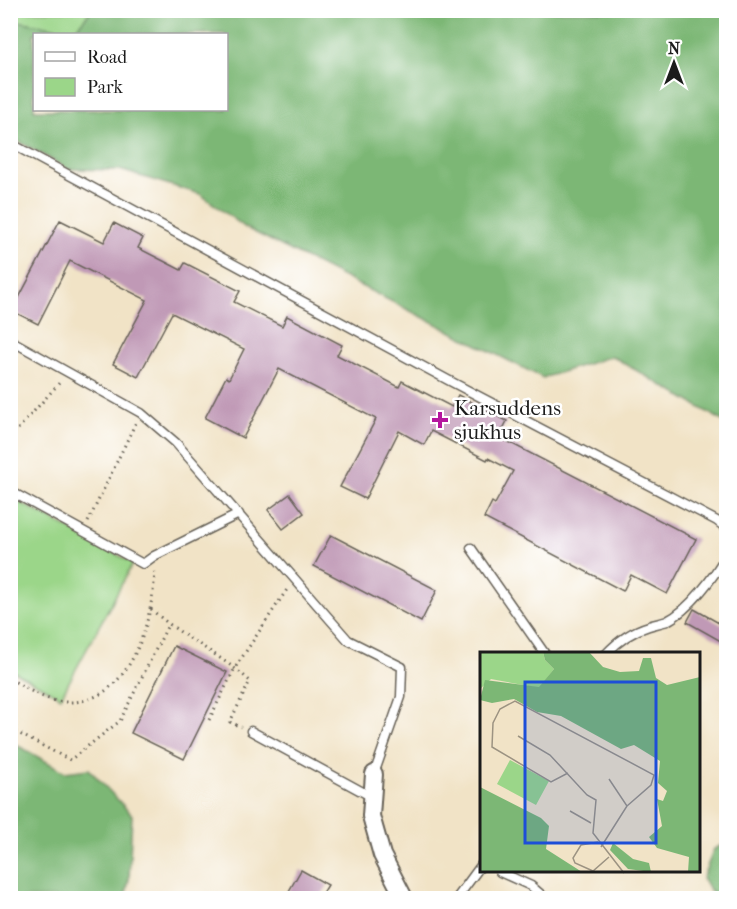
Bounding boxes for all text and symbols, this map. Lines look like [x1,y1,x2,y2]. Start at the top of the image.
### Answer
legend [33,33,228,111]
north arrow [644,33,704,93]
text: N [668,39,681,58]
text: Road [87,47,127,68]
text: Park [87,77,124,98]
place label: Karsuddens sjukhus [454,396,561,444]
marker: Karsuddens sjukhus [431,411,449,429]
inset map [480,652,701,873]

